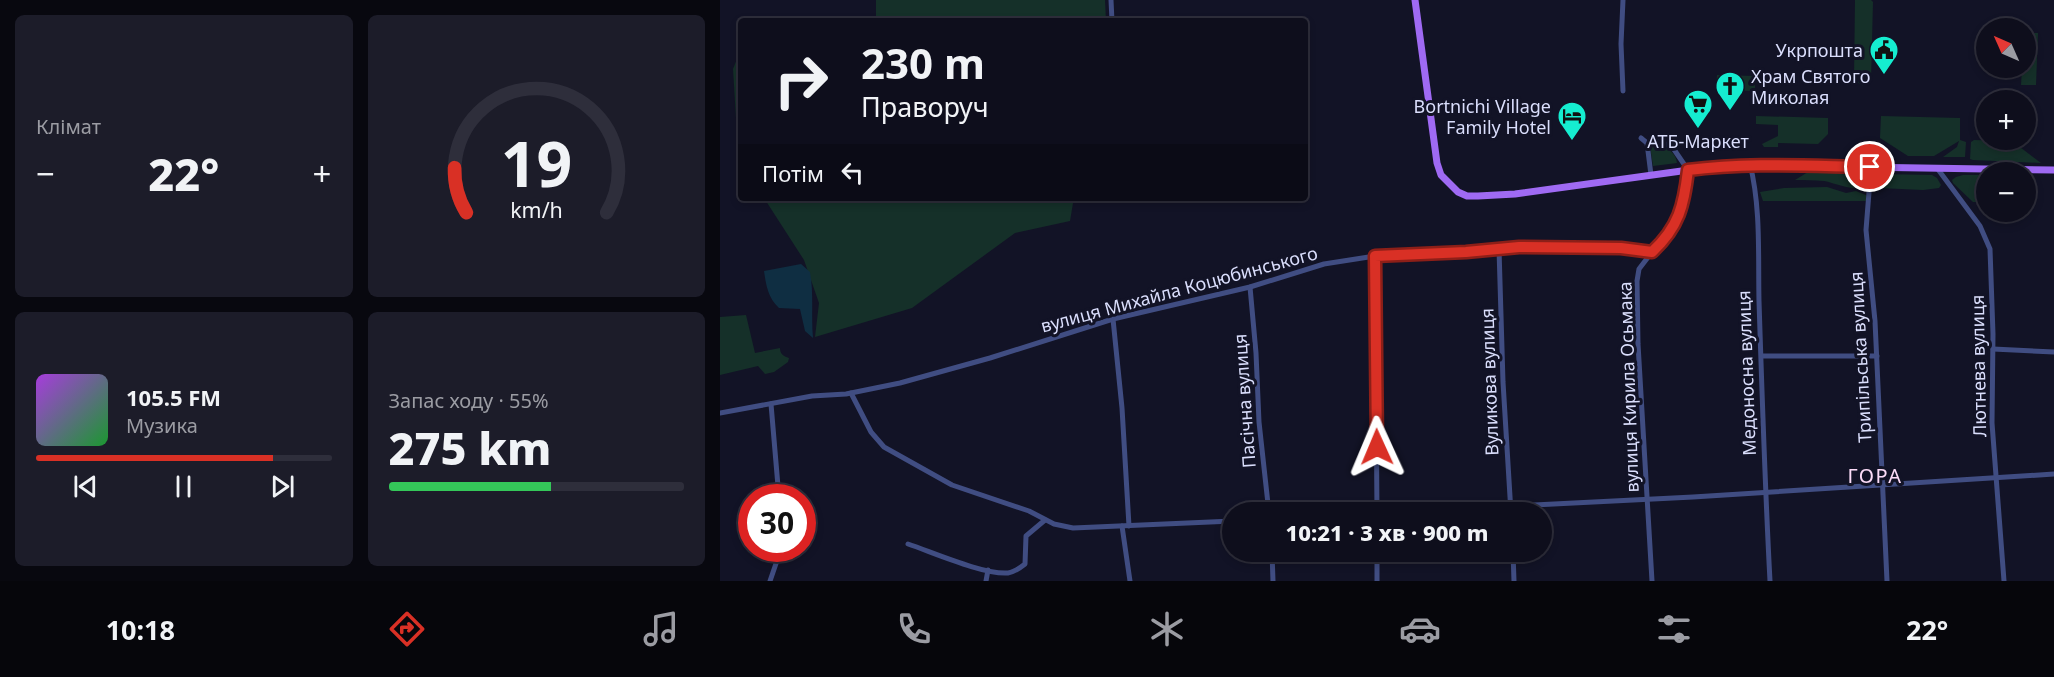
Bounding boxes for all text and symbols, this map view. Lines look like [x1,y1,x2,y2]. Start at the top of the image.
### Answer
north arrow [1976,18,2036,78]
map controls [1976,18,2036,222]
text: 230 m [861,34,985,91]
public building icon: Укрпошта [1868,34,1900,76]
place label: Укрпошта [1776,38,1863,62]
icon: right [762,42,840,120]
place label: Храм Святого Миколая [1751,64,1870,109]
church icon: Храм Святого Миколая [1714,70,1746,112]
text: Праворуч [861,88,989,125]
supermarket icon: АТБ-Маркет [1682,88,1714,130]
button: + [1976,90,2036,150]
place label: Bortnichi Village Family Hotel [1414,94,1551,139]
hotel icon: Bortnichi Village Family Hotel [1556,100,1588,142]
text: Клімат [36,113,101,140]
text: 19 [501,120,572,205]
place label: АТБ-Маркет [1647,129,1749,153]
pin [1844,141,1895,192]
text: 22° [148,143,219,204]
icon: arrive [1853,150,1886,183]
text: − [36,151,55,196]
text: + [313,151,332,196]
icon: left [836,156,869,189]
text: Потім [762,158,824,188]
button: − [1976,162,2036,222]
text: km/h [510,195,563,224]
street label: вулиця Михайла Коцюбинського [1038,240,1320,338]
street label: Трипільська вулиця [1844,271,1876,443]
street label: вулиця Кирила Осьмака [1612,281,1644,493]
street label: Медоносна вулиця [1731,290,1761,456]
street label: Лютнева вулиця [1965,295,1991,437]
street label: Вуликова вулиця [1474,308,1504,456]
street label: Пасічна вулиця [1227,333,1261,469]
text: 105.5 FM [126,382,221,412]
text: Запас ходу · 55% [389,387,549,414]
text: Музика [126,412,198,439]
position arrow [1345,415,1409,479]
text: 275 km [389,417,551,478]
district label: ГОРА [1848,462,1902,489]
icon: previous [69,470,102,503]
icon: pause [167,470,200,503]
icon: next [266,470,299,503]
speed limit sign: 30 [738,484,816,562]
text: 10:21 · 3 хв · 900 m [1286,517,1489,547]
icon: directions [386,608,428,650]
icon: music [640,608,682,650]
icon: phone [893,608,935,650]
icon: climate [1146,608,1188,650]
icon: car [1399,608,1441,650]
icon: filters [1653,608,1695,650]
text: 10:18 [106,611,175,648]
text: 22° [1906,611,1948,648]

